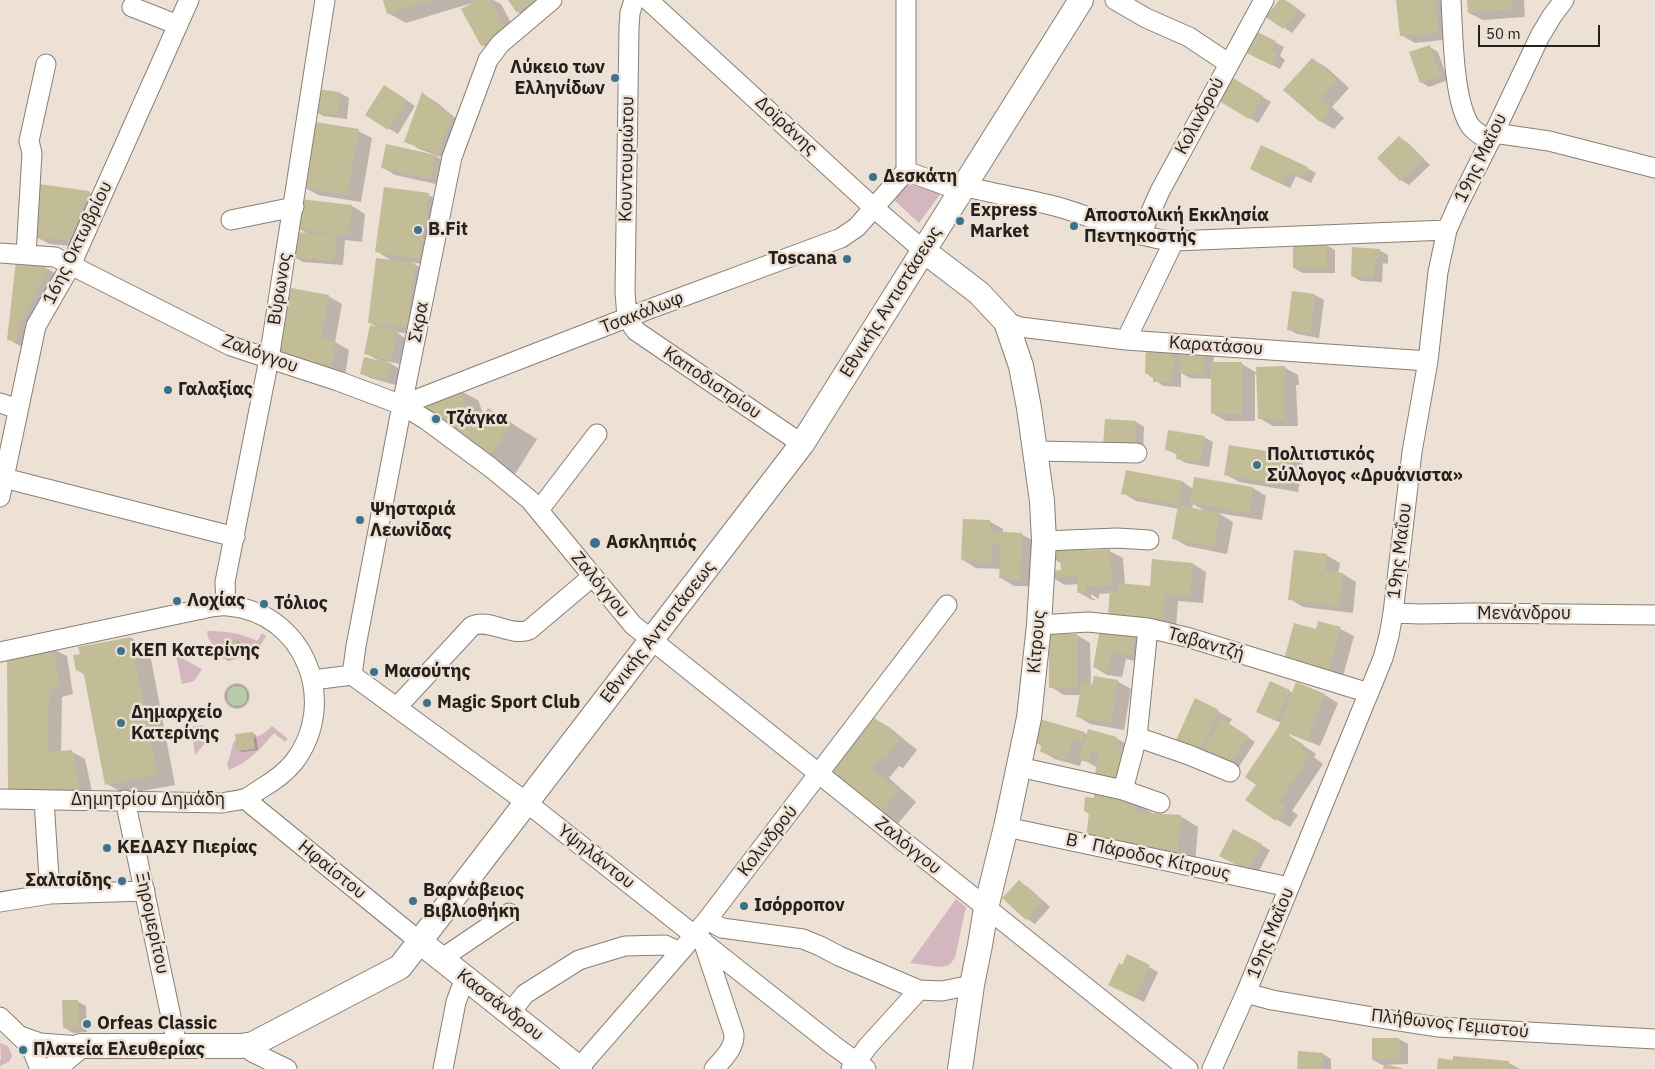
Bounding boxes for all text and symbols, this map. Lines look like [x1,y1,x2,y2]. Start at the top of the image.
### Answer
scale bar [1480,15,1602,47]
text: 50 m [1486,24,1521,43]
place label: Λύκειο των Ελληνίδων [510,57,605,100]
marker: Λύκειο των Ελληνίδων [609,72,621,84]
street label: Κολινδρού [1171,74,1229,158]
street label: Δοϊράνης [751,92,821,160]
street label: Κουντουριώτου [615,96,639,222]
street label: 19ης Μαΐου [1450,110,1512,206]
place label: Δεσκάτη [883,166,957,188]
marker: Δεσκάτη [867,171,879,183]
street label: 16ης Οκτωβρίου [39,178,117,308]
place label: Express Market [970,200,1037,242]
place label: Αποστολική Εκκλησία Πεντηκοστής [1084,205,1269,248]
marker: Express Market [954,215,966,227]
place label: B.Fit [428,219,468,241]
marker: Αποστολική Εκκλησία Πεντηκοστής [1068,220,1080,232]
street label: Εθνικής Αντιστάσεως [836,222,946,382]
marker: B.Fit [412,224,424,236]
place label: Toscana [768,248,837,270]
street label: Βύρωνος [264,251,296,327]
marker: Toscana [841,253,853,265]
street label: Τσακάλωφ [597,287,687,339]
street label: Σκρα [404,300,434,344]
street label: Ζαλόγγου [219,330,301,378]
street label: Καρατάσου [1168,332,1264,360]
street label: Καποδιστρίου [659,342,765,424]
place label: Γαλαξίας [178,379,253,401]
marker: Γαλαξίας [162,384,174,396]
place label: Τζάγκα [446,408,508,430]
marker: Τζάγκα [430,413,442,425]
place label: Πολιτιστικός Σύλλογος «Δρυάνιστα» [1267,444,1463,486]
marker: Πολιτιστικός Σύλλογος «Δρυάνιστα» [1251,459,1263,471]
place label: Ψησταριά Λεωνίδας [370,499,456,542]
street label: 19ης Μαΐου [1383,502,1417,600]
marker: Ψησταριά Λεωνίδας [354,514,366,526]
place label: Ασκληπιός [606,532,697,554]
marker: Ασκληπιός [588,536,602,550]
street label: Ζαλόγγου [566,548,634,622]
street label: Εθνικής Αντιστάσεως [596,557,720,707]
place label: Λοχίας [187,590,245,612]
place label: Τόλιος [274,593,328,615]
marker: Λοχίας [171,595,183,607]
marker: Τόλιος [258,598,270,610]
street label: Μενάνδρου [1477,603,1571,625]
street label: Κίτρους [1023,609,1051,675]
street label: Ταβαντζή [1165,623,1247,665]
place label: ΚΕΠ Κατερίνης [131,640,260,662]
marker: ΚΕΠ Κατερίνης [115,645,127,657]
place label: Μασούτης [384,661,471,683]
marker: Μασούτης [368,666,380,678]
place label: Magic Sport Club [437,692,580,714]
marker: Magic Sport Club [421,697,433,709]
place label: Δημαρχείο Κατερίνης [131,702,222,744]
marker: Δημαρχείο Κατερίνης [115,717,127,729]
street label: Δημητρίου Δημάδη [71,789,225,811]
street label: Κολινδρού [733,801,803,881]
street label: Ζαλόγγου [870,813,946,879]
street label: Υψηλάντου [553,820,639,894]
street label: Β΄ Πάροδος Κίτρους [1064,829,1232,885]
street label: Ηφαίστου [293,836,371,904]
place label: ΚΕΔΑΣΥ Πιερίας [117,837,257,859]
marker: ΚΕΔΑΣΥ Πιερίας [101,842,113,854]
place label: Σαλτσίδης [25,870,112,892]
street label: Ξηρομερίτου [131,870,173,976]
marker: Σαλτσίδης [116,875,128,887]
place label: Βαρνάβειος Βιβλιοθήκη [423,880,524,922]
street label: 19ης Μαΐου [1243,884,1299,982]
marker: Βαρνάβειος Βιβλιοθήκη [407,895,419,907]
place label: Ισόρροπον [754,895,845,917]
marker: Ισόρροπον [738,900,750,912]
street label: Κασσάνδρου [452,964,548,1046]
street label: Πλήθωνος Γεμιστού [1370,1005,1530,1043]
place label: Orfeas Classic [97,1013,217,1035]
marker: Orfeas Classic [81,1018,93,1030]
place label: Πλατεία Ελευθερίας [33,1039,205,1061]
marker: Πλατεία Ελευθερίας [17,1044,29,1056]

